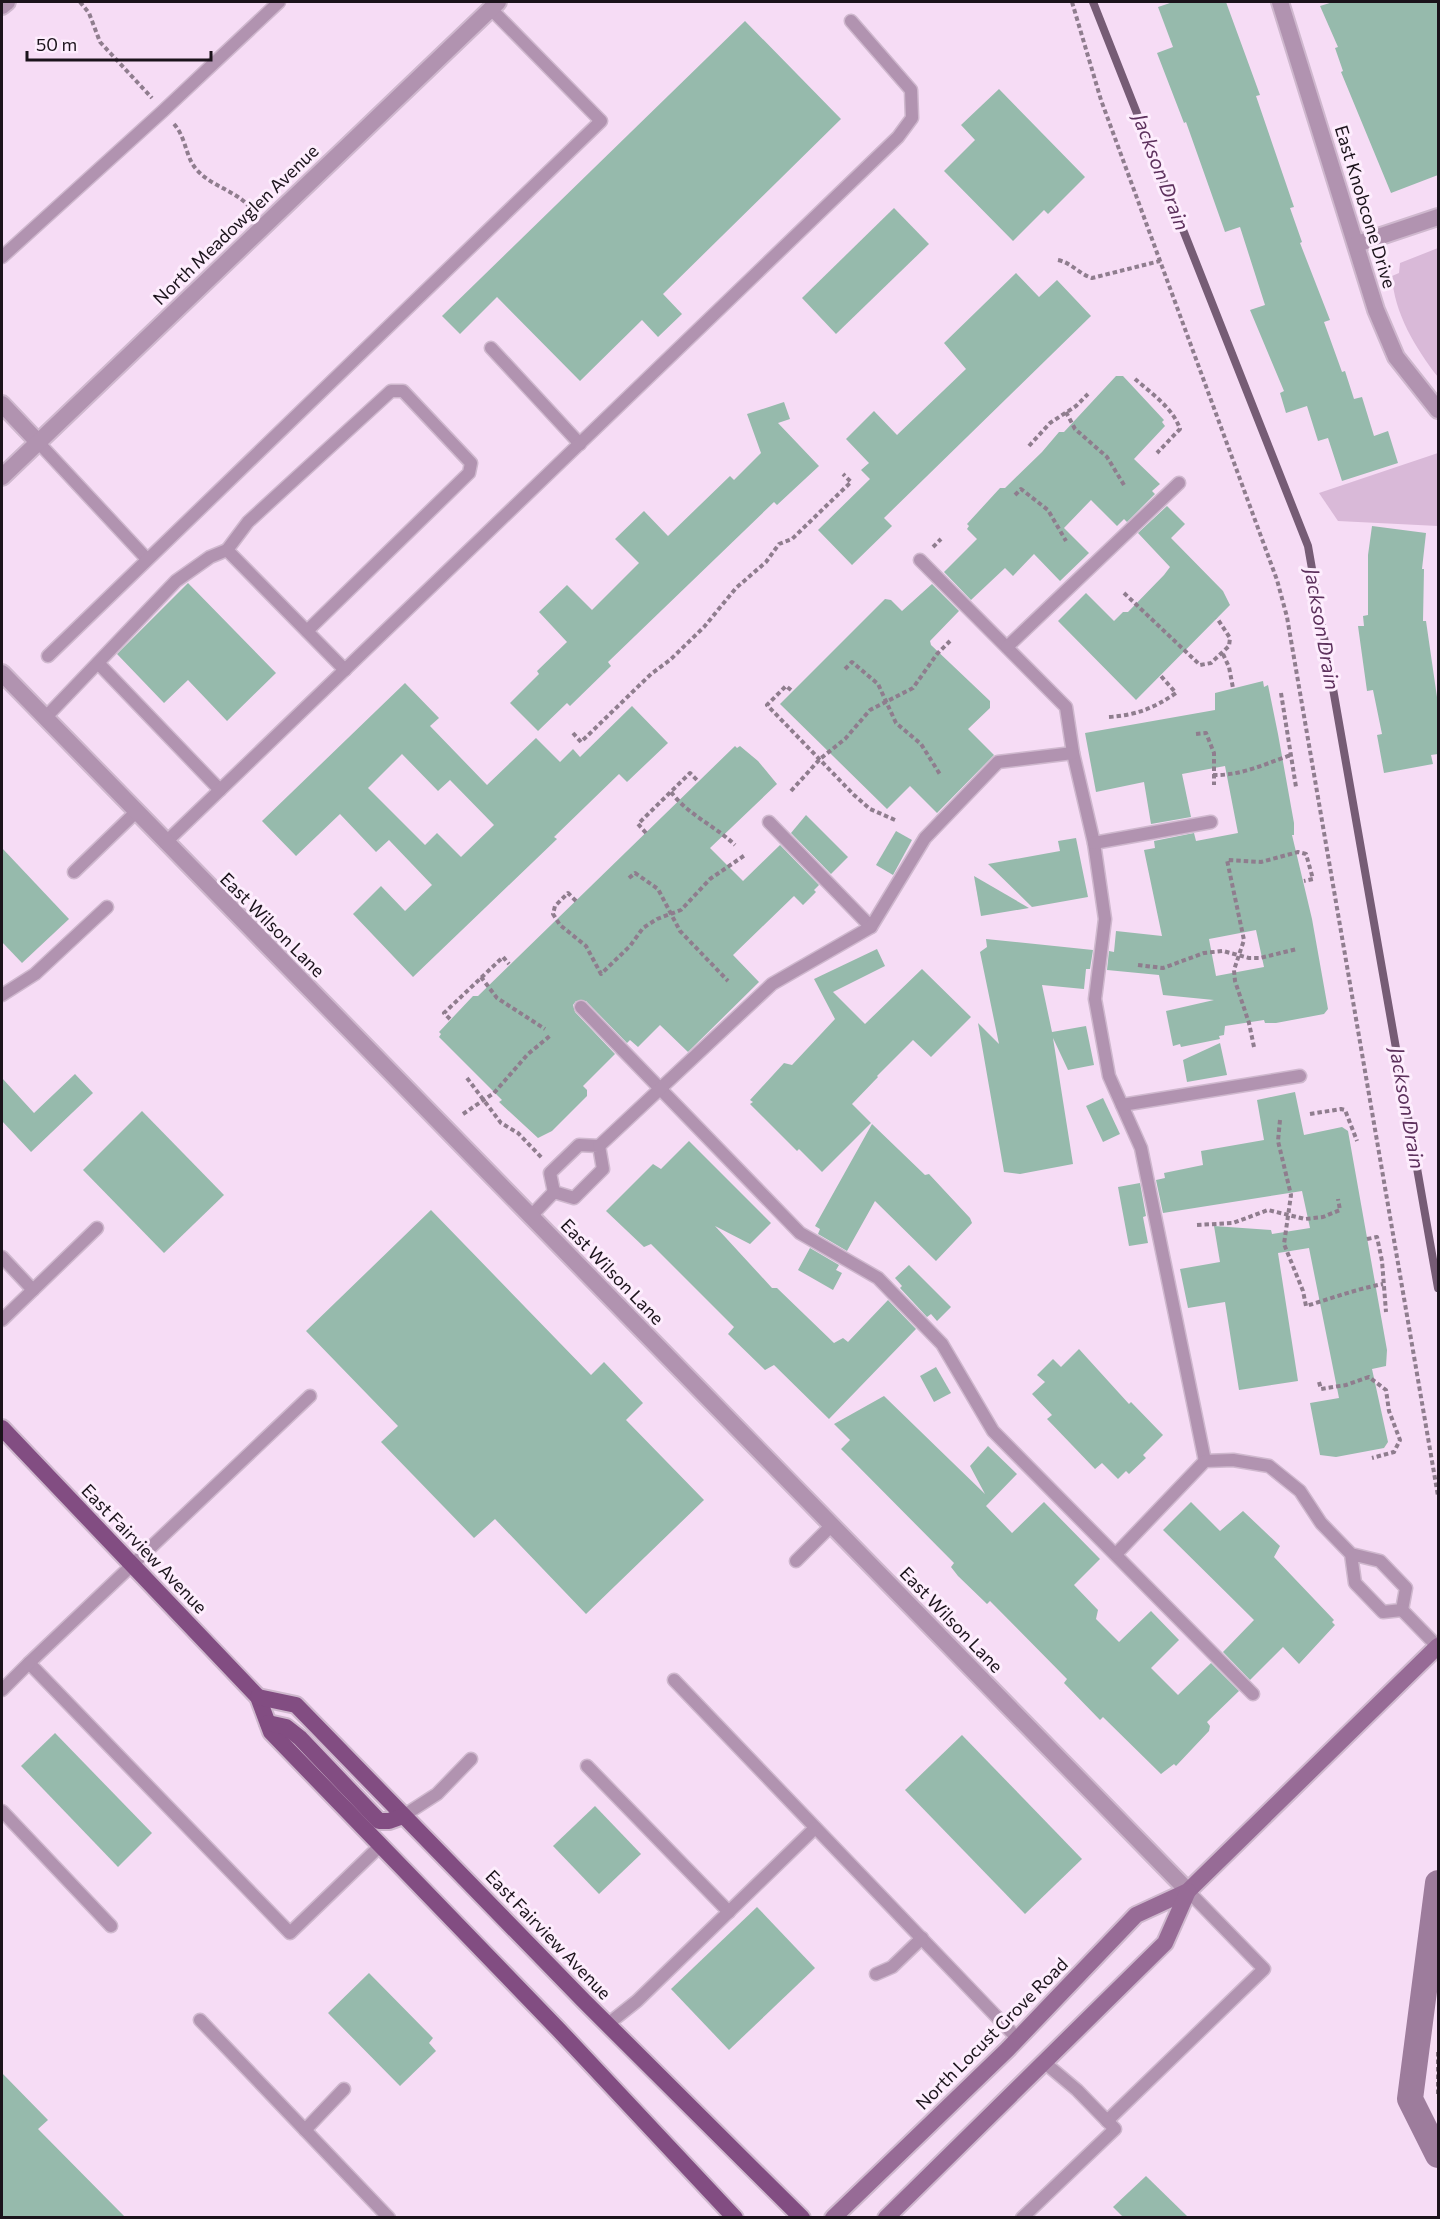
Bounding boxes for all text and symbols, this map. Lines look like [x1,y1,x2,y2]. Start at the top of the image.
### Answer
scale bar [27,24,212,62]
text: 50 m [36,33,77,55]
water label: Jackson Drain [1128,108,1195,233]
street label: East Knobcone Drive [1331,123,1401,291]
street label: North Meadowglen Avenue [148,139,323,309]
water label: Jackson Drain [1300,564,1345,691]
street label: East Wilson Lane [216,867,330,981]
water label: Jackson Drain [1385,1043,1430,1170]
street label: East Wilson Lane [557,1214,669,1329]
street label: East Fairview Avenue [77,1479,212,1618]
street label: East Wilson Lane [896,1562,1008,1677]
street label: East Fairview Avenue [481,1865,616,2004]
street label: North Locust Grove Road [911,1953,1072,2114]

